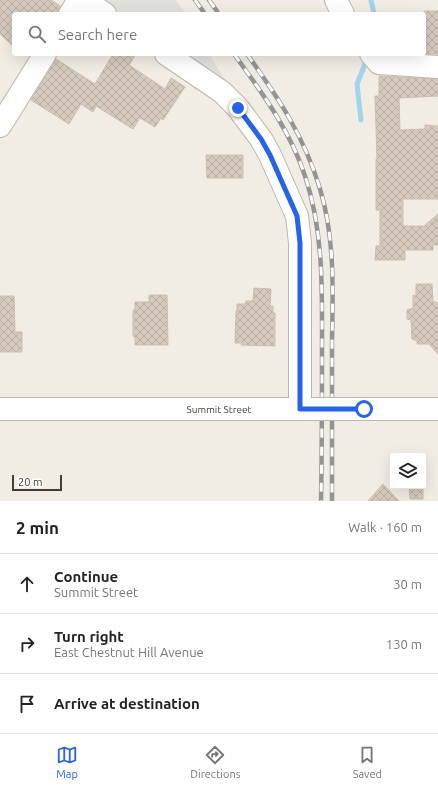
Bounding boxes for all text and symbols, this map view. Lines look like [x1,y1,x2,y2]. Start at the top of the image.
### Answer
search box [12,12,426,56]
icon: search [26,23,48,45]
text: Search here [58,26,137,43]
route end [229,99,247,117]
route start [355,400,373,418]
street label: Summit Street [187,404,251,415]
map controls [390,453,426,489]
button: layers [390,453,426,489]
scale bar [12,473,62,492]
text: 20 m [18,476,42,488]
text: 2 min [16,518,59,537]
text: Walk · 160 m [348,520,422,534]
text: Continue [54,568,118,585]
icon: ahead [16,573,38,595]
text: 30 m [393,577,422,591]
text: Summit Street [54,585,138,599]
text: Turn right [54,628,124,645]
icon: right [16,633,38,655]
text: 130 m [386,637,422,651]
text: East Chestnut Hill Avenue [54,645,204,659]
icon: arrive [16,693,38,715]
text: Arrive at destination [54,695,200,712]
tab: Map [56,744,78,780]
tab: Directions [190,744,240,780]
tab: Saved [353,744,382,780]

